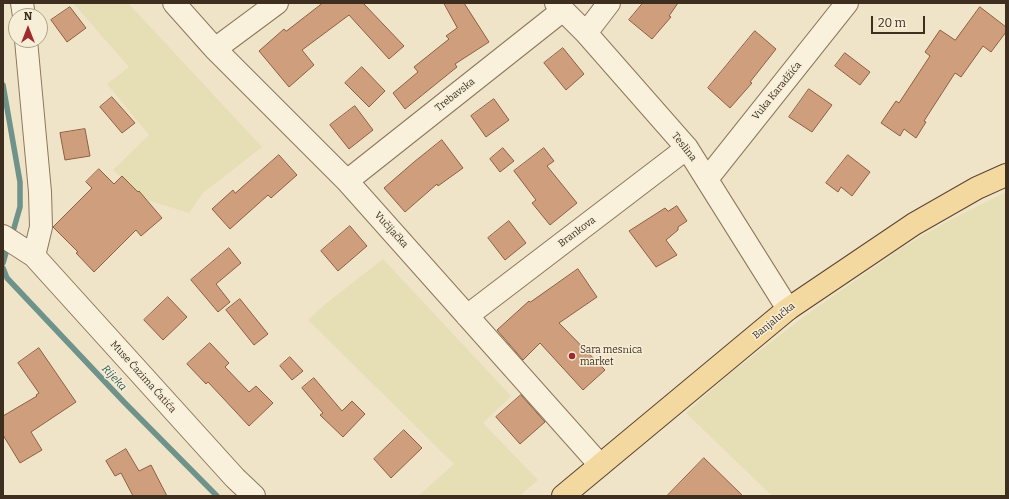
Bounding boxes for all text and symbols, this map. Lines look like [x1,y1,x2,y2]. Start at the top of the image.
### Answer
north arrow [8,8,48,48]
scale bar [873,8,927,34]
text: N [24,10,32,23]
text: 20 m [878,16,906,30]
street label: Vuka Karadžića [750,60,804,122]
street label: Trebavska [433,76,477,114]
street label: Teslina [669,130,699,164]
street label: Vučijačka [372,209,410,251]
street label: Brankova [556,214,598,250]
street label: Banjalučka [750,300,798,342]
street label: Muse Ćazima Ćatića [108,339,178,415]
place label: Sara mesnica market [580,344,642,368]
marker: Sara mesnica market [567,351,577,361]
water label: Rijeka [99,362,129,394]

